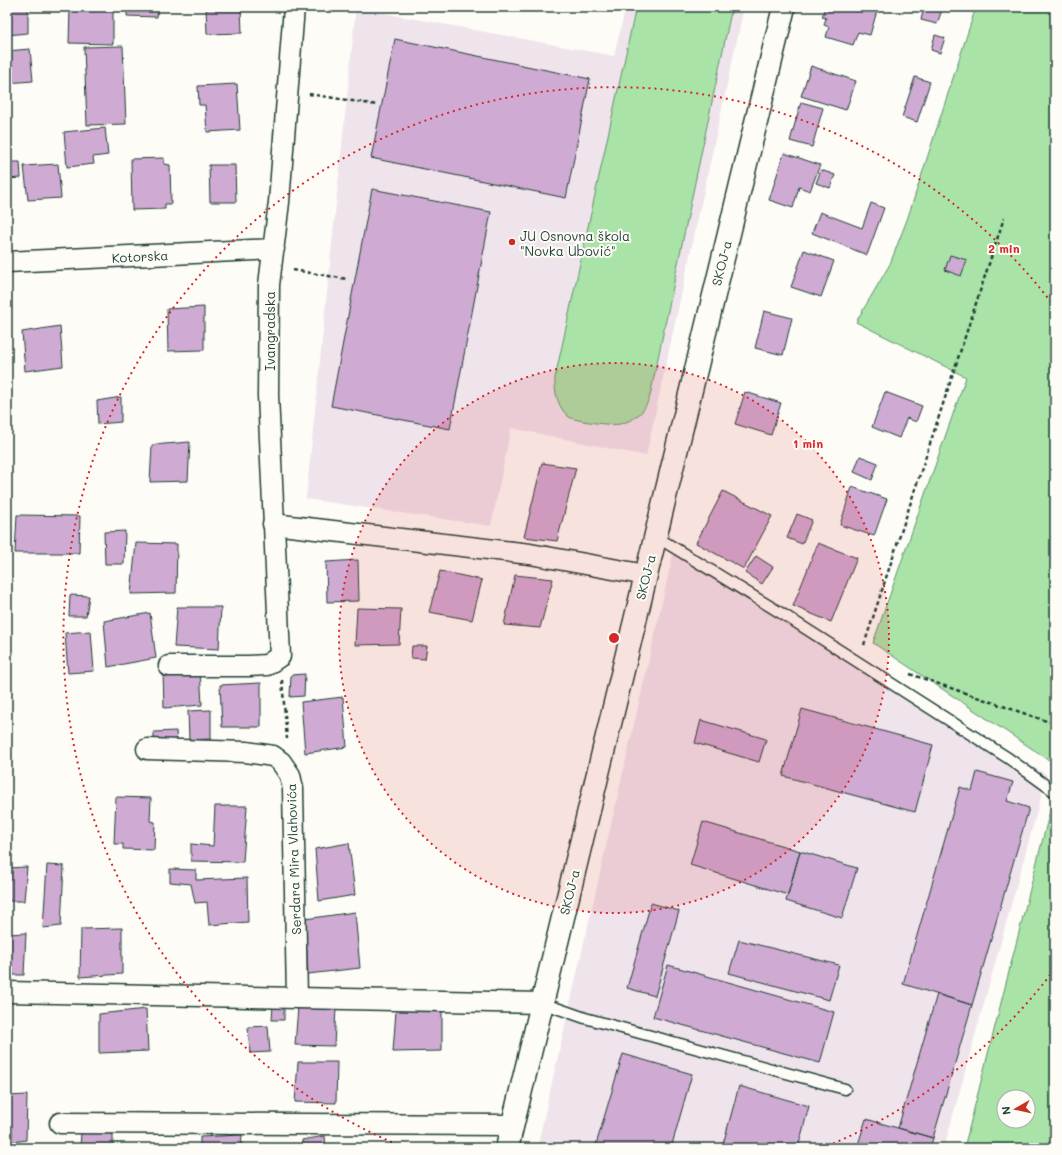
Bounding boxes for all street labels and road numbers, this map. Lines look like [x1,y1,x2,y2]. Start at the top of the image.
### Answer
street label: SKOJ-a [707,239,735,287]
street label: Kotorska [111,246,169,266]
street label: Ivangradska [261,291,278,371]
street label: SKOJ-a [631,553,659,601]
street label: Serdara Mira Vlahovića [282,783,304,935]
street label: SKOJ-a [555,868,583,916]

